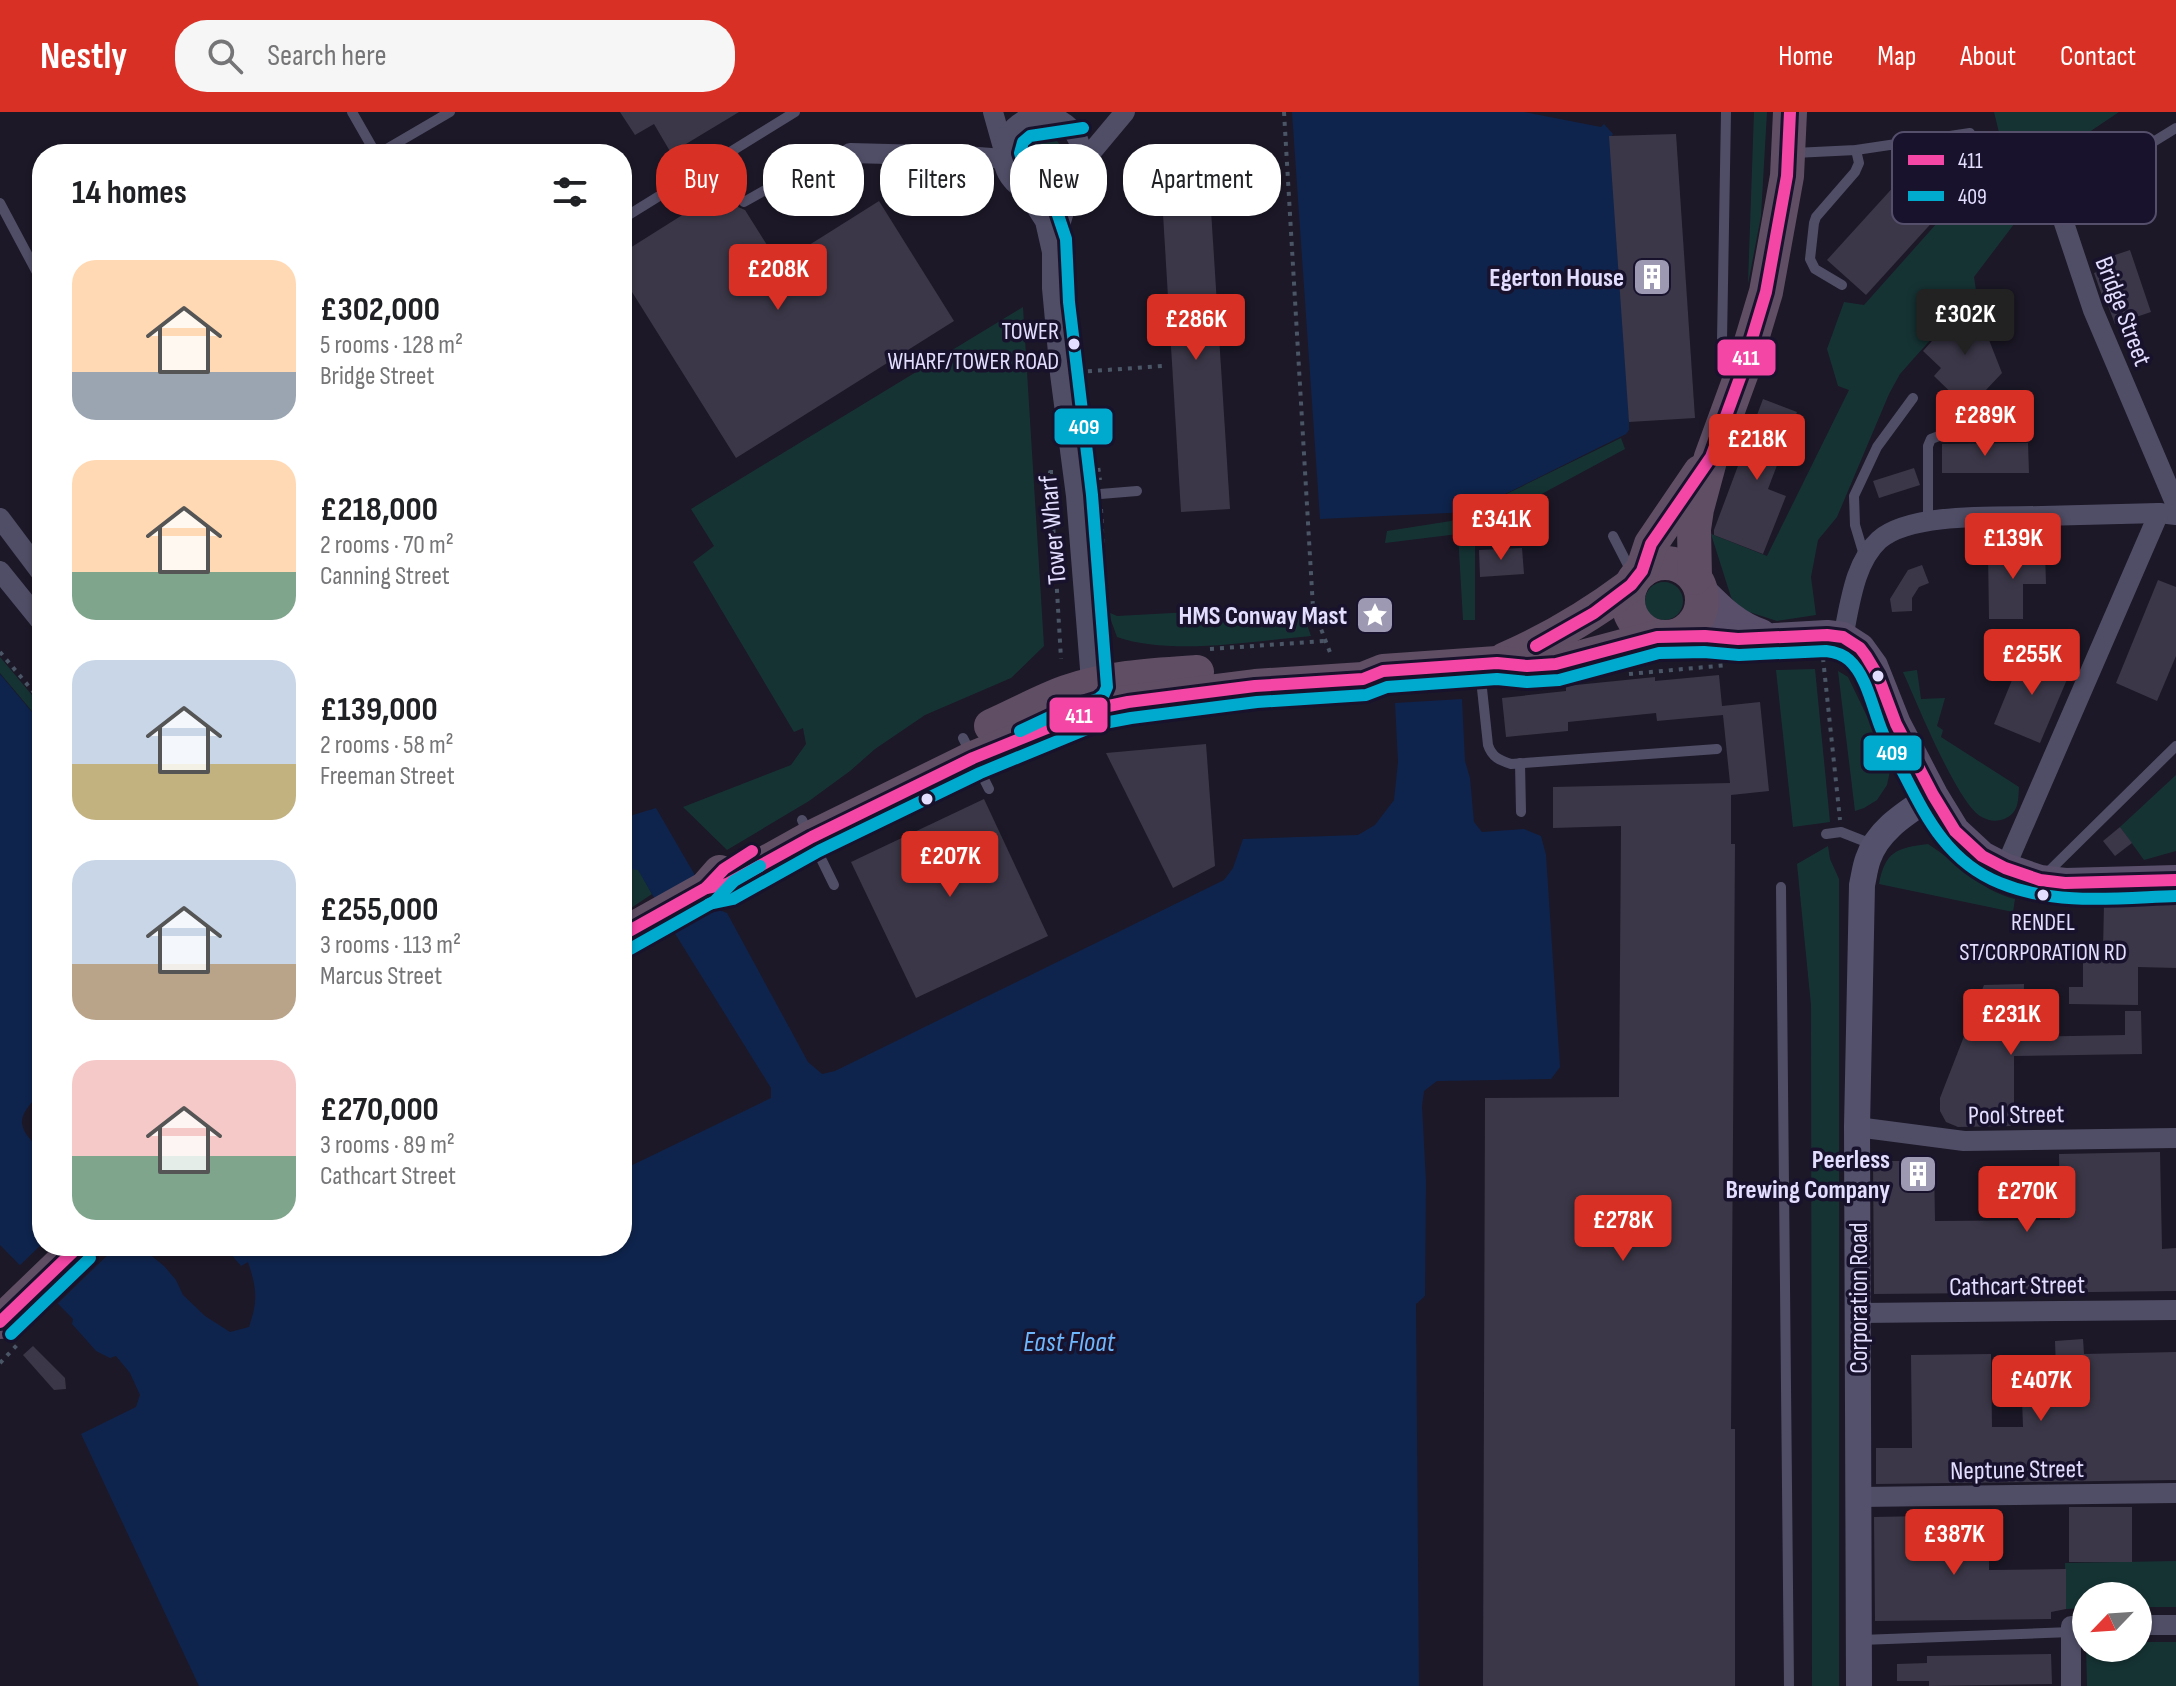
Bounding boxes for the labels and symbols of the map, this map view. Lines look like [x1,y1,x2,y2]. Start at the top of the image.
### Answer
legend [1892,132,2156,224]
text: 411 [1958,148,1983,175]
text: 409 [1958,184,1987,211]
pin: £208K [722,244,834,312]
street label: Bridge Street [2088,253,2158,371]
building icon: Egerton House [1631,256,1673,298]
place label: Egerton House [1489,263,1624,294]
pin: £302K [1909,289,2021,357]
pin: £286K [1140,294,1252,362]
place label: TOWER WHARF/TOWER ROAD [887,317,1059,376]
marker: TOWER WHARF/TOWER ROAD [1066,336,1082,352]
line badge: 411 [1716,338,1777,377]
text: 411 [1732,345,1760,372]
pin: £289K [1929,390,2041,458]
line badge: 409 [1053,407,1114,446]
text: 409 [1068,414,1100,441]
pin: £218K [1701,414,1813,482]
street label: Tower Wharf [1033,474,1074,586]
pin: £341K [1445,494,1557,562]
pin: £139K [1957,513,2069,581]
place icon: HMS Conway Mast [1354,594,1396,636]
place label: HMS Conway Mast [1179,601,1347,632]
pin: £255K [1976,629,2088,697]
unlabelled marker [1870,668,1886,684]
line badge: 411 [1048,696,1109,734]
text: 411 [1065,703,1093,730]
line badge: 409 [1862,734,1923,772]
text: 409 [1876,740,1908,767]
unlabelled marker [919,791,935,807]
pin: £207K [894,831,1006,899]
marker: RENDEL ST/CORPORATION RD [2035,887,2051,903]
place label: RENDEL ST/CORPORATION RD [1959,908,2127,967]
pin: £231K [1955,989,2067,1057]
street label: Pool Street [1968,1099,2065,1132]
place label: Peerless Brewing Company [1725,1145,1890,1206]
building icon: Peerless Brewing Company [1897,1153,1939,1195]
pin: £270K [1971,1166,2083,1234]
pin: £278K [1567,1195,1679,1263]
street label: Corporation Road [1844,1222,1875,1374]
street label: Cathcart Street [1949,1270,2085,1303]
water label: East Float [1023,1326,1115,1359]
pin: £407K [1985,1355,2097,1423]
street label: Neptune Street [1950,1454,2084,1487]
pin: £387K [1898,1509,2010,1577]
north arrow [2072,1582,2152,1662]

